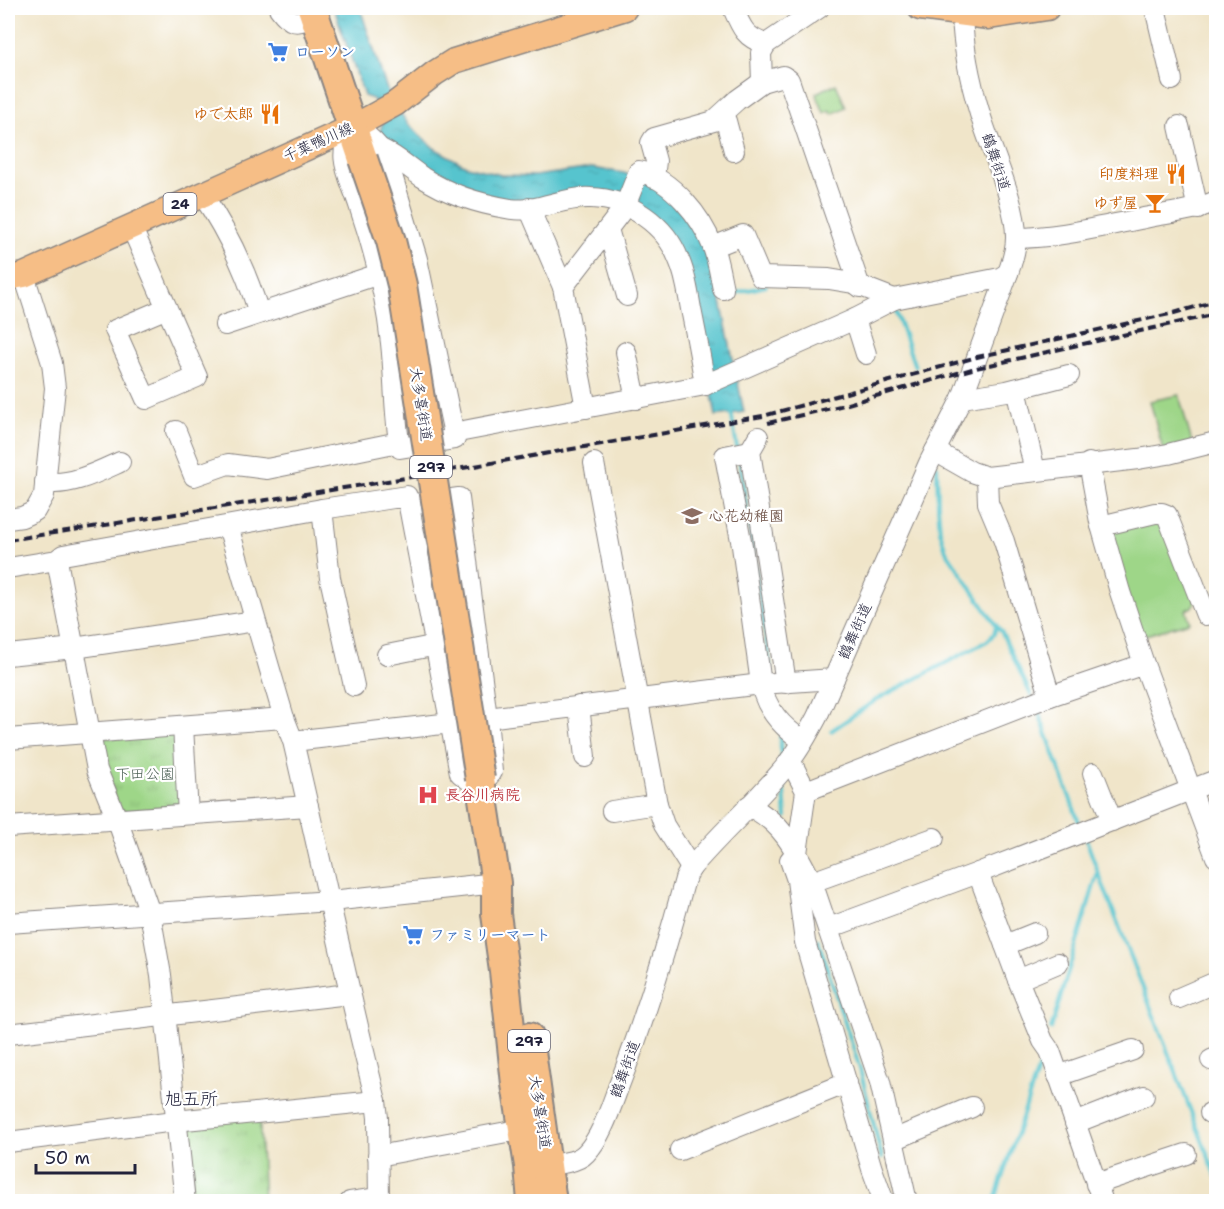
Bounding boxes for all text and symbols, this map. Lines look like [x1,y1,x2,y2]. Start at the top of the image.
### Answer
supermarket icon: ローソン [266,40,290,64]
place label: ローソン [295,42,355,62]
restaurant icon: ゆで太郎 [258,102,282,126]
place label: ゆで太郎 [193,104,253,124]
street label: 千葉鴨川線 [280,118,356,166]
street label: 鶴舞街道 [977,130,1015,194]
restaurant icon: 印度料理 [1164,162,1188,186]
place label: 印度料理 [1099,164,1159,184]
bar icon: ゆず屋 [1143,191,1167,215]
road number: 24 [164,193,196,215]
place label: ゆず屋 [1093,193,1138,213]
street label: 大多喜街道 [405,365,437,443]
road number: 297 [410,456,452,478]
school or university icon: 心花幼稚園 [680,504,704,528]
place label: 心花幼稚園 [709,506,784,526]
street label: 鶴舞街道 [834,600,876,662]
park label: 下田公園 [115,764,175,784]
hospital icon: 長谷川病院 [416,783,440,807]
place label: 長谷川病院 [445,785,520,805]
supermarket icon: ファミリーマート [401,923,425,947]
place label: ファミリーマート [430,925,551,945]
road number: 297 [508,1030,550,1052]
street label: 鶴舞街道 [605,1037,645,1101]
street label: 大多喜街道 [524,1073,556,1151]
district label: 旭五所 [164,1087,218,1111]
scale bar [36,1137,135,1175]
text: 50 m [45,1146,90,1170]

